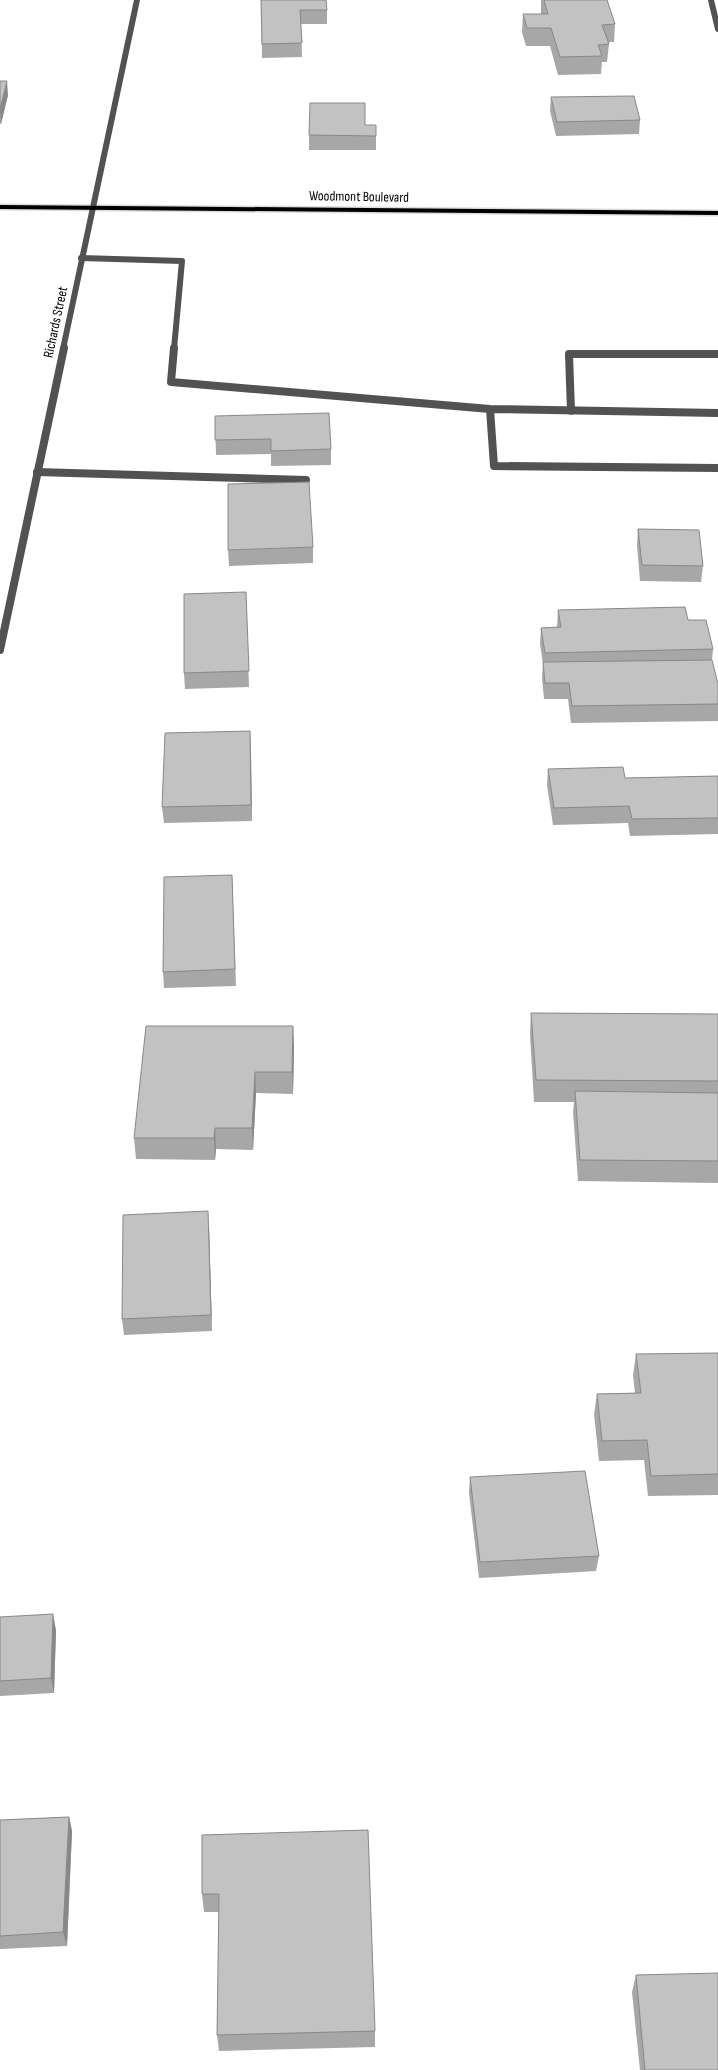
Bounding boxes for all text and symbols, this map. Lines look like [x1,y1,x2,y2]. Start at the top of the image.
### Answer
street label: Woodmont Boulevard [309,187,409,206]
street label: Richards Street [40,285,71,359]

